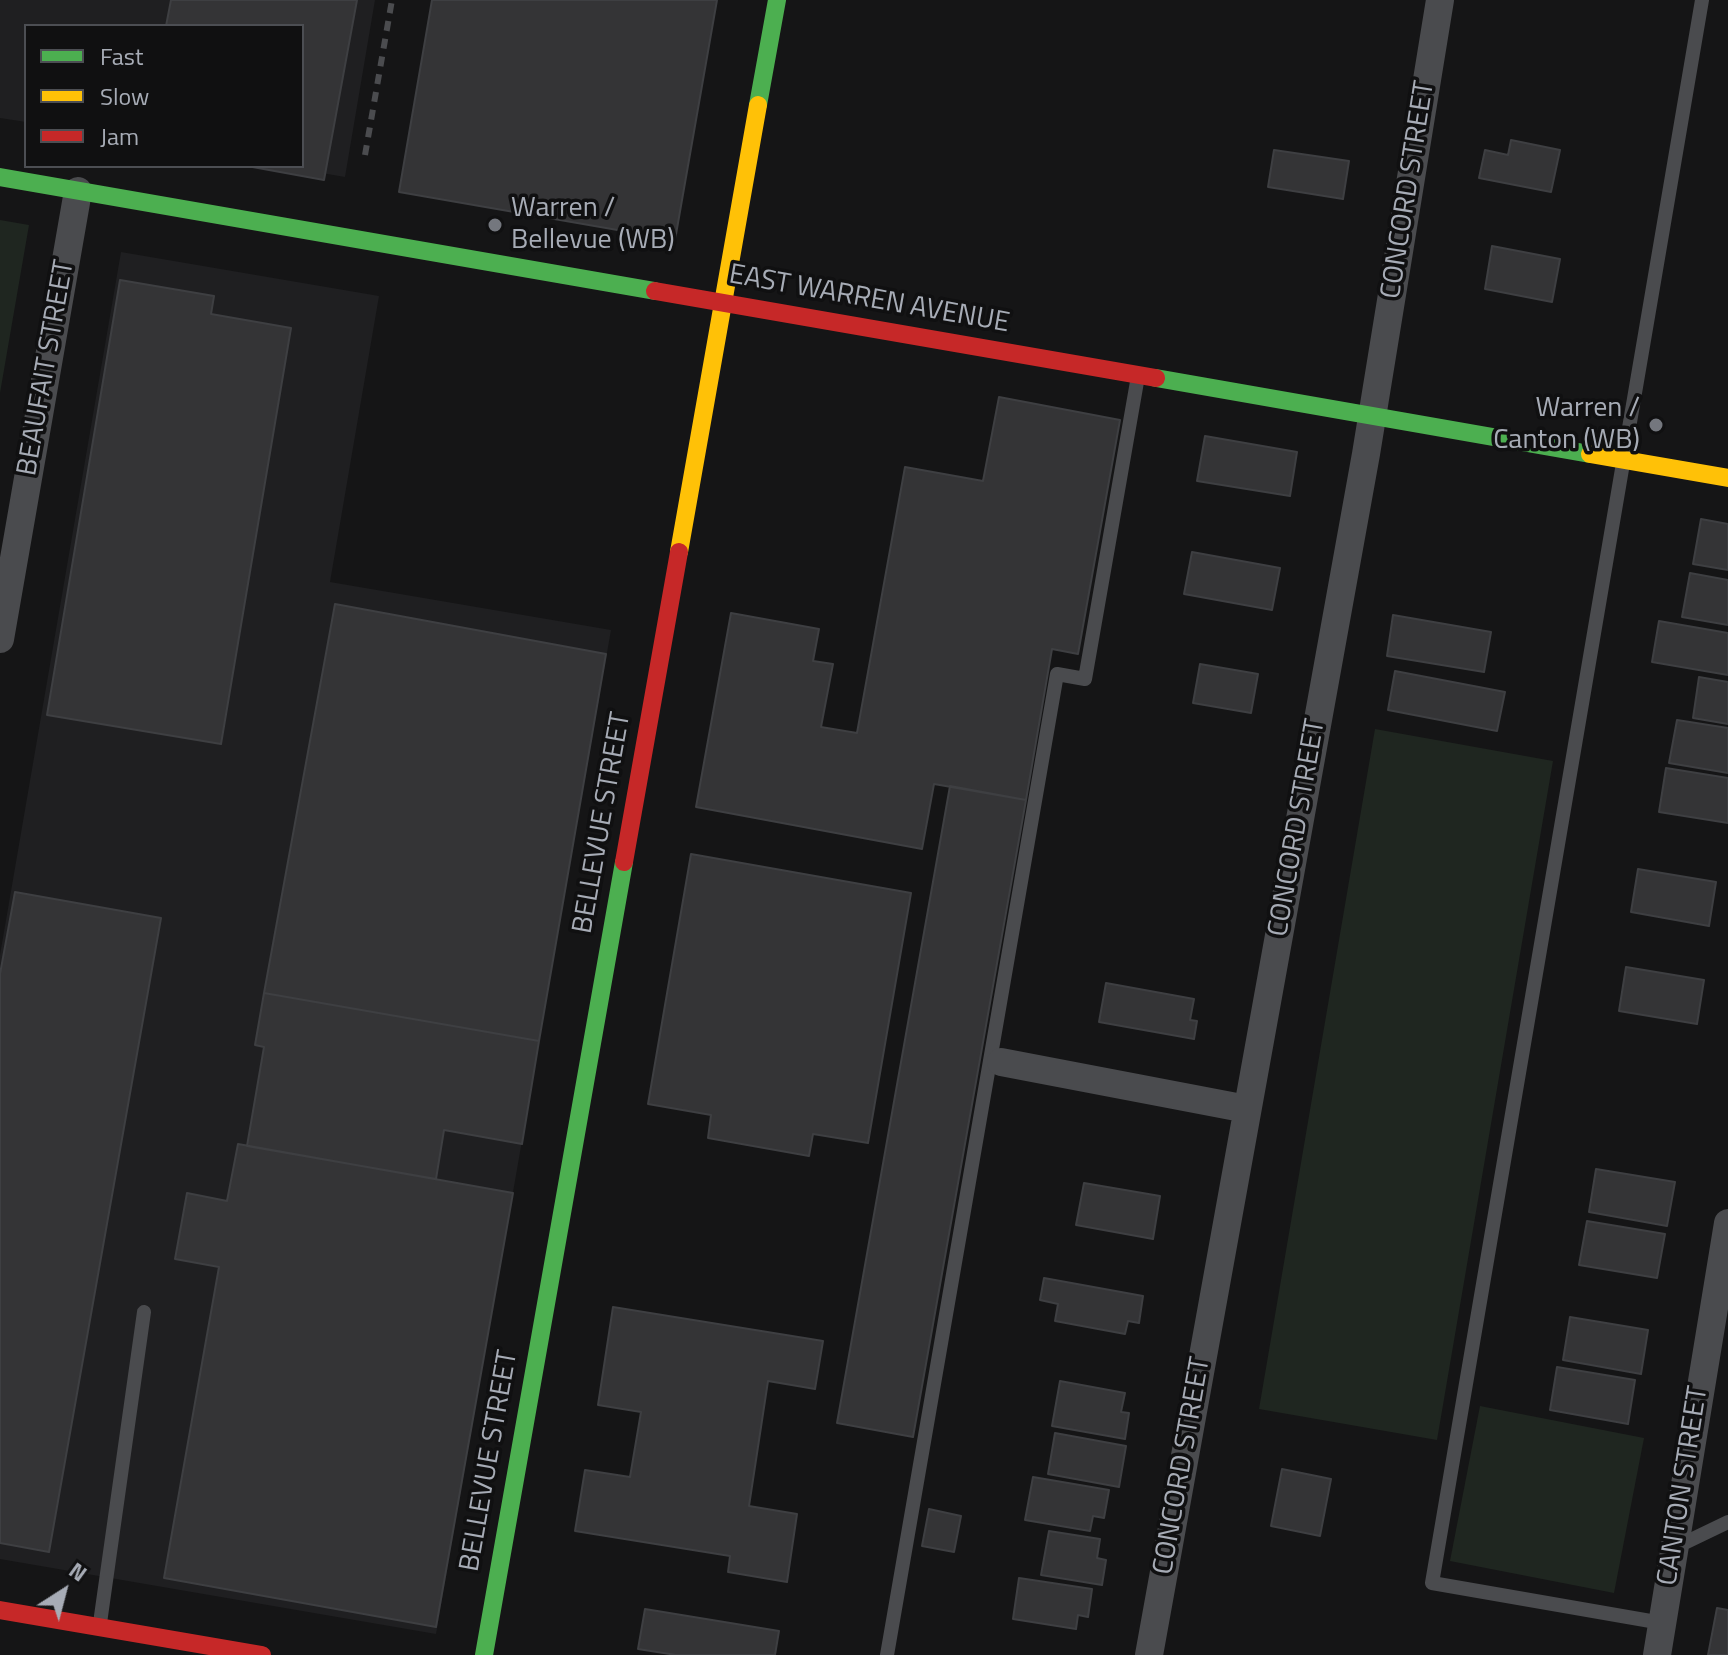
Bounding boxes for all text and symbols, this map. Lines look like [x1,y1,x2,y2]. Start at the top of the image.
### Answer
legend [24,24,304,168]
text: Fast [100,38,143,74]
text: Slow [100,78,149,114]
street label: CONCORD STREET [1375,79,1443,301]
text: Jam [100,118,139,154]
place label: Warren / Bellevue (WB) [511,192,675,258]
marker: Warren / Bellevue (WB) [486,216,504,234]
street label: BEAUFAIT STREET [11,258,83,478]
street label: EAST WARREN AVENUE [726,259,1012,341]
place label: Warren / Canton (WB) [1493,392,1640,458]
marker: Warren / Canton (WB) [1647,416,1665,434]
street label: BELLEVUE STREET [567,710,639,936]
street label: CONCORD STREET [1262,717,1334,939]
street label: BELLEVUE STREET [454,1348,526,1574]
street label: CONCORD STREET [1147,1355,1219,1577]
street label: CANTON STREET [1652,1384,1716,1588]
north arrow [24,1551,104,1631]
text: N [62,1553,94,1590]

